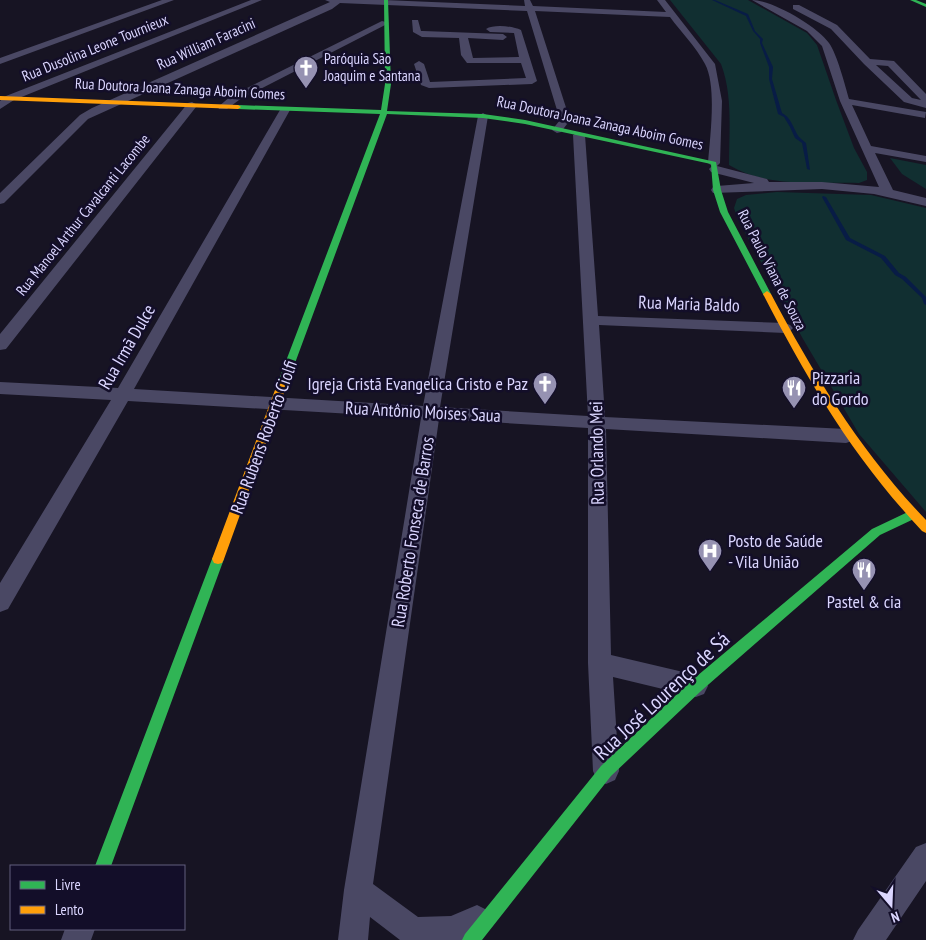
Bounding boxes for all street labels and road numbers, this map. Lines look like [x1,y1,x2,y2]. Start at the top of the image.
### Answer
street label: Rua Dusolina Leone Tournieux [19,10,171,86]
street label: Rua William Faracini [154,13,258,74]
street label: Rua Doutora Joana Zanaga Aboim Gomes [74,74,286,103]
street label: Rua Doutora Joana Zanaga Aboim Gomes [495,91,705,154]
street label: Rua Manoel Arthur Cavalcanti Lacombe [11,130,154,299]
street label: Rua Paulo Viana de Souza [734,206,811,333]
street label: Rua Maria Baldo [638,290,740,317]
street label: Rua Irmã Dulce [93,300,160,393]
street label: Rua Rubens Roberto Ciolfi [225,357,302,517]
street label: Rua Antônio Moises Saua [345,396,501,427]
street label: Rua Orlando Mei [584,401,609,505]
street label: Rua Roberto Fonseca de Barros [386,435,439,629]
street label: Rua José Lourenço de Sá [588,626,735,766]

